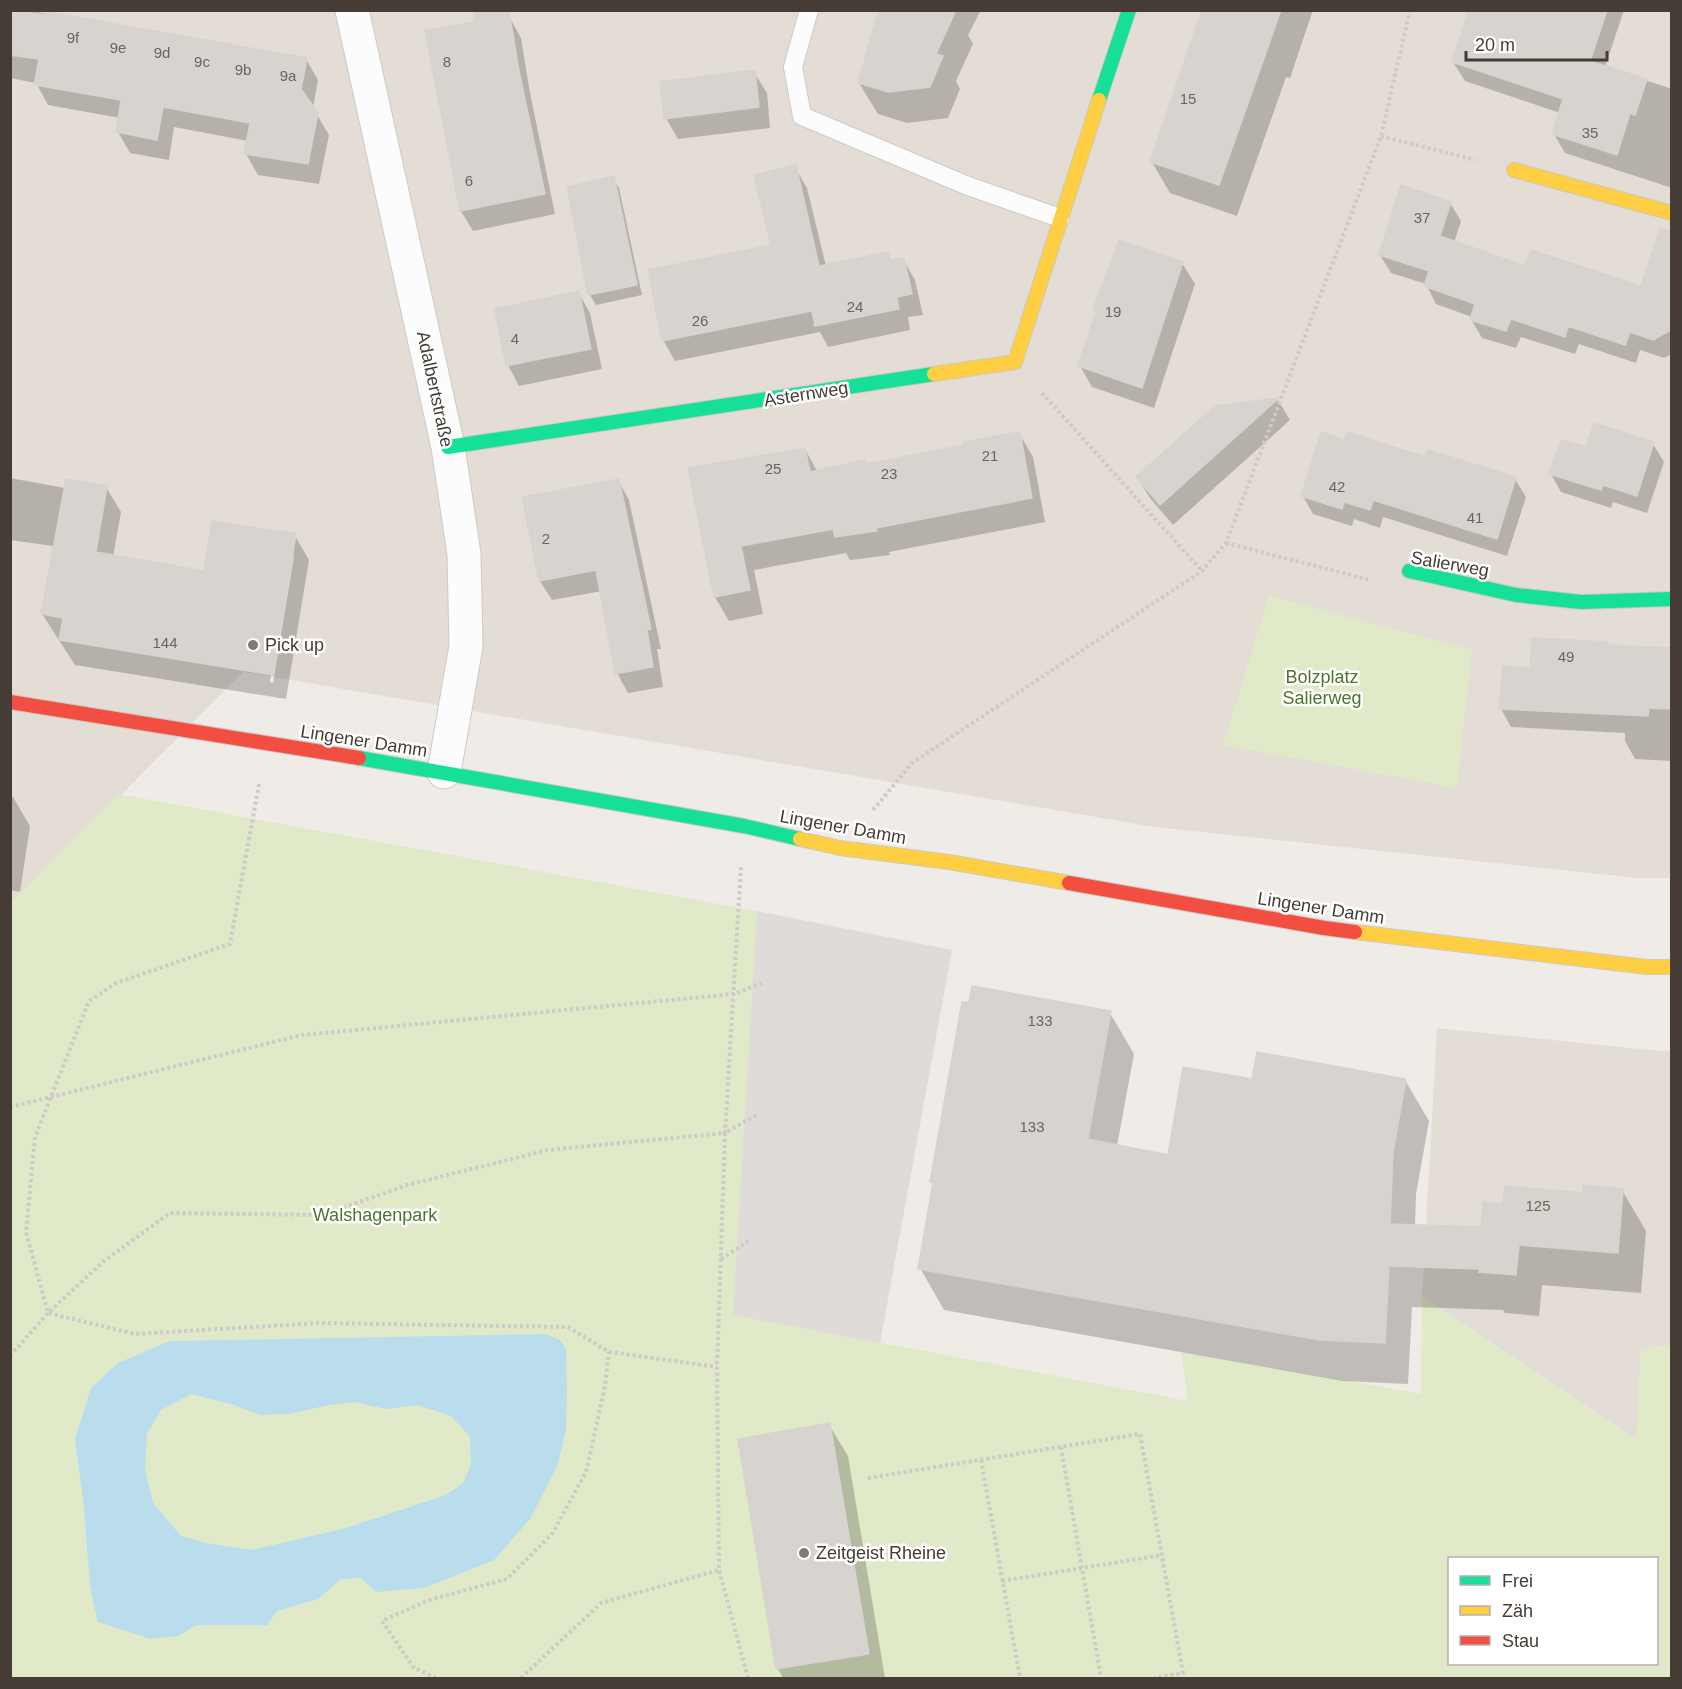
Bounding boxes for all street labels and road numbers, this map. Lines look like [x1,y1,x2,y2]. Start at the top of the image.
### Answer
street label: Adalbertstraße [413,329,457,449]
street label: Asternweg [762,377,850,411]
street label: Salierweg [1409,547,1491,581]
street label: Lingener Damm [299,721,429,761]
street label: Lingener Damm [778,806,908,848]
street label: Lingener Damm [1256,888,1386,928]

